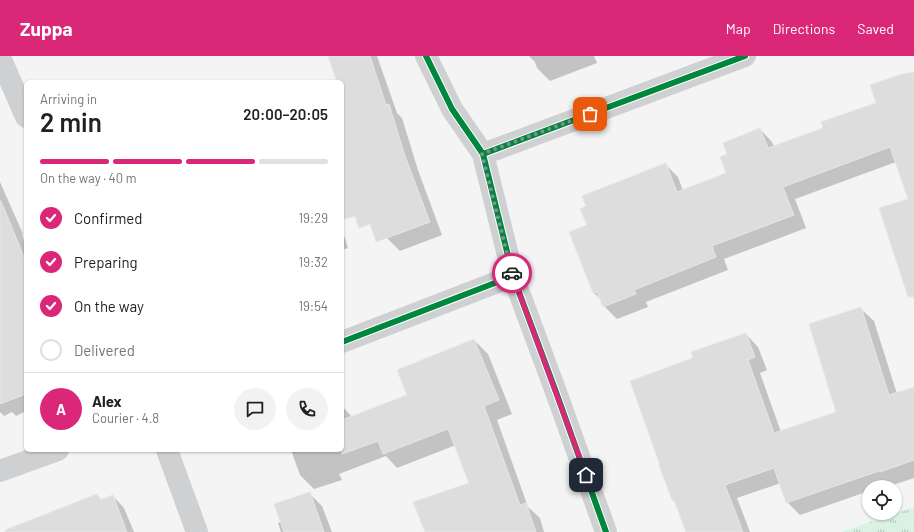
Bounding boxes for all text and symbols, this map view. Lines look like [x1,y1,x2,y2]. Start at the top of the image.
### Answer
text: Zuppa [20,17,73,40]
text: Map [726,20,751,37]
text: Directions [773,20,835,37]
text: Saved [857,20,894,37]
text: Arriving in [40,91,97,107]
pin [573,97,607,131]
icon: bag [579,103,601,125]
text: 20:00–20:05 [243,105,328,123]
text: 2 min [40,106,102,137]
text: On the way · 40 m [40,170,136,186]
icon: check [40,207,62,229]
text: Confirmed [74,209,142,227]
text: 19:29 [299,210,328,226]
icon: check [40,251,62,273]
text: Preparing [74,253,138,271]
courier [492,253,532,293]
text: 19:32 [299,254,328,270]
icon: car [501,262,523,284]
icon: check [40,295,62,317]
text: On the way [74,297,144,315]
text: 19:54 [298,298,328,314]
text: Delivered [74,341,135,359]
button: chat [234,388,276,430]
button: phone [286,388,328,430]
text: Alex [92,392,122,410]
text: A [56,400,66,418]
text: Courier · 4.8 [92,410,159,426]
pin [569,458,603,492]
icon: home [575,464,597,486]
map controls [862,480,902,520]
button: locate [862,480,902,520]

